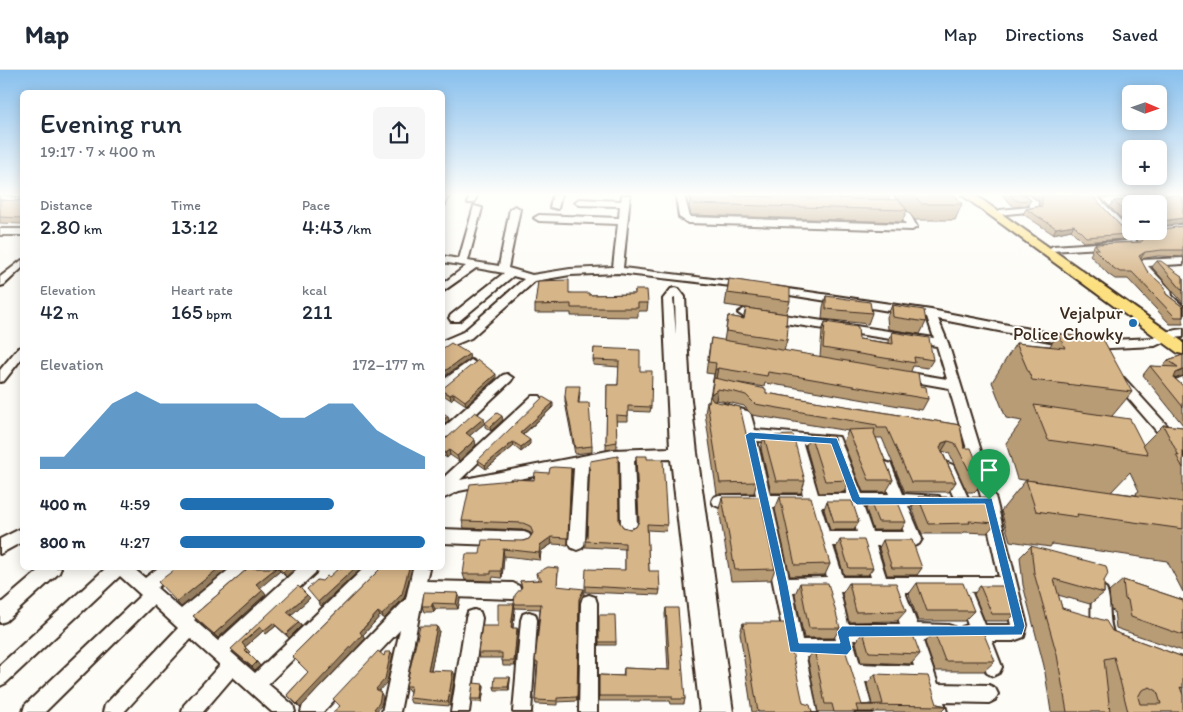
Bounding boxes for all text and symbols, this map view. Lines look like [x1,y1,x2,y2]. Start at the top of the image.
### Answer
text: Map [25,20,69,49]
text: Map [944,24,977,46]
text: Directions [1005,24,1084,46]
text: Saved [1112,24,1158,46]
north arrow [1122,85,1168,130]
map controls [1122,85,1167,240]
text: Evening run [40,106,182,140]
button: share [373,107,425,159]
button: + [1122,140,1167,185]
text: 19:17 · 7 × 400 m [40,142,155,161]
button: − [1122,195,1167,240]
text: Distance [40,197,92,214]
text: Time [171,197,201,214]
text: Pace [302,197,330,214]
text: 2.80 [40,214,81,239]
text: 13:12 [171,214,218,239]
text: 4:43 [302,214,344,239]
text: km [81,221,102,238]
text: /km [344,221,371,238]
text: Elevation [40,282,96,299]
text: Heart rate [171,282,233,299]
text: kcal [302,282,327,299]
text: 42 [40,299,64,324]
text: 165 [171,299,203,324]
text: 211 [302,299,333,324]
place label: Vejalpur Police Chowky [1013,302,1124,345]
text: m [64,306,79,323]
text: bpm [203,306,232,323]
marker: Vejalpur Police Chowky [1127,317,1139,329]
text: Elevation [40,355,104,374]
text: 172–177 m [352,355,425,374]
pin [968,449,1010,500]
icon: arrive [975,456,1003,484]
text: 400 m [40,495,86,514]
text: 4:59 [120,495,150,514]
text: 800 m [40,533,86,552]
text: 4:27 [120,533,150,552]

